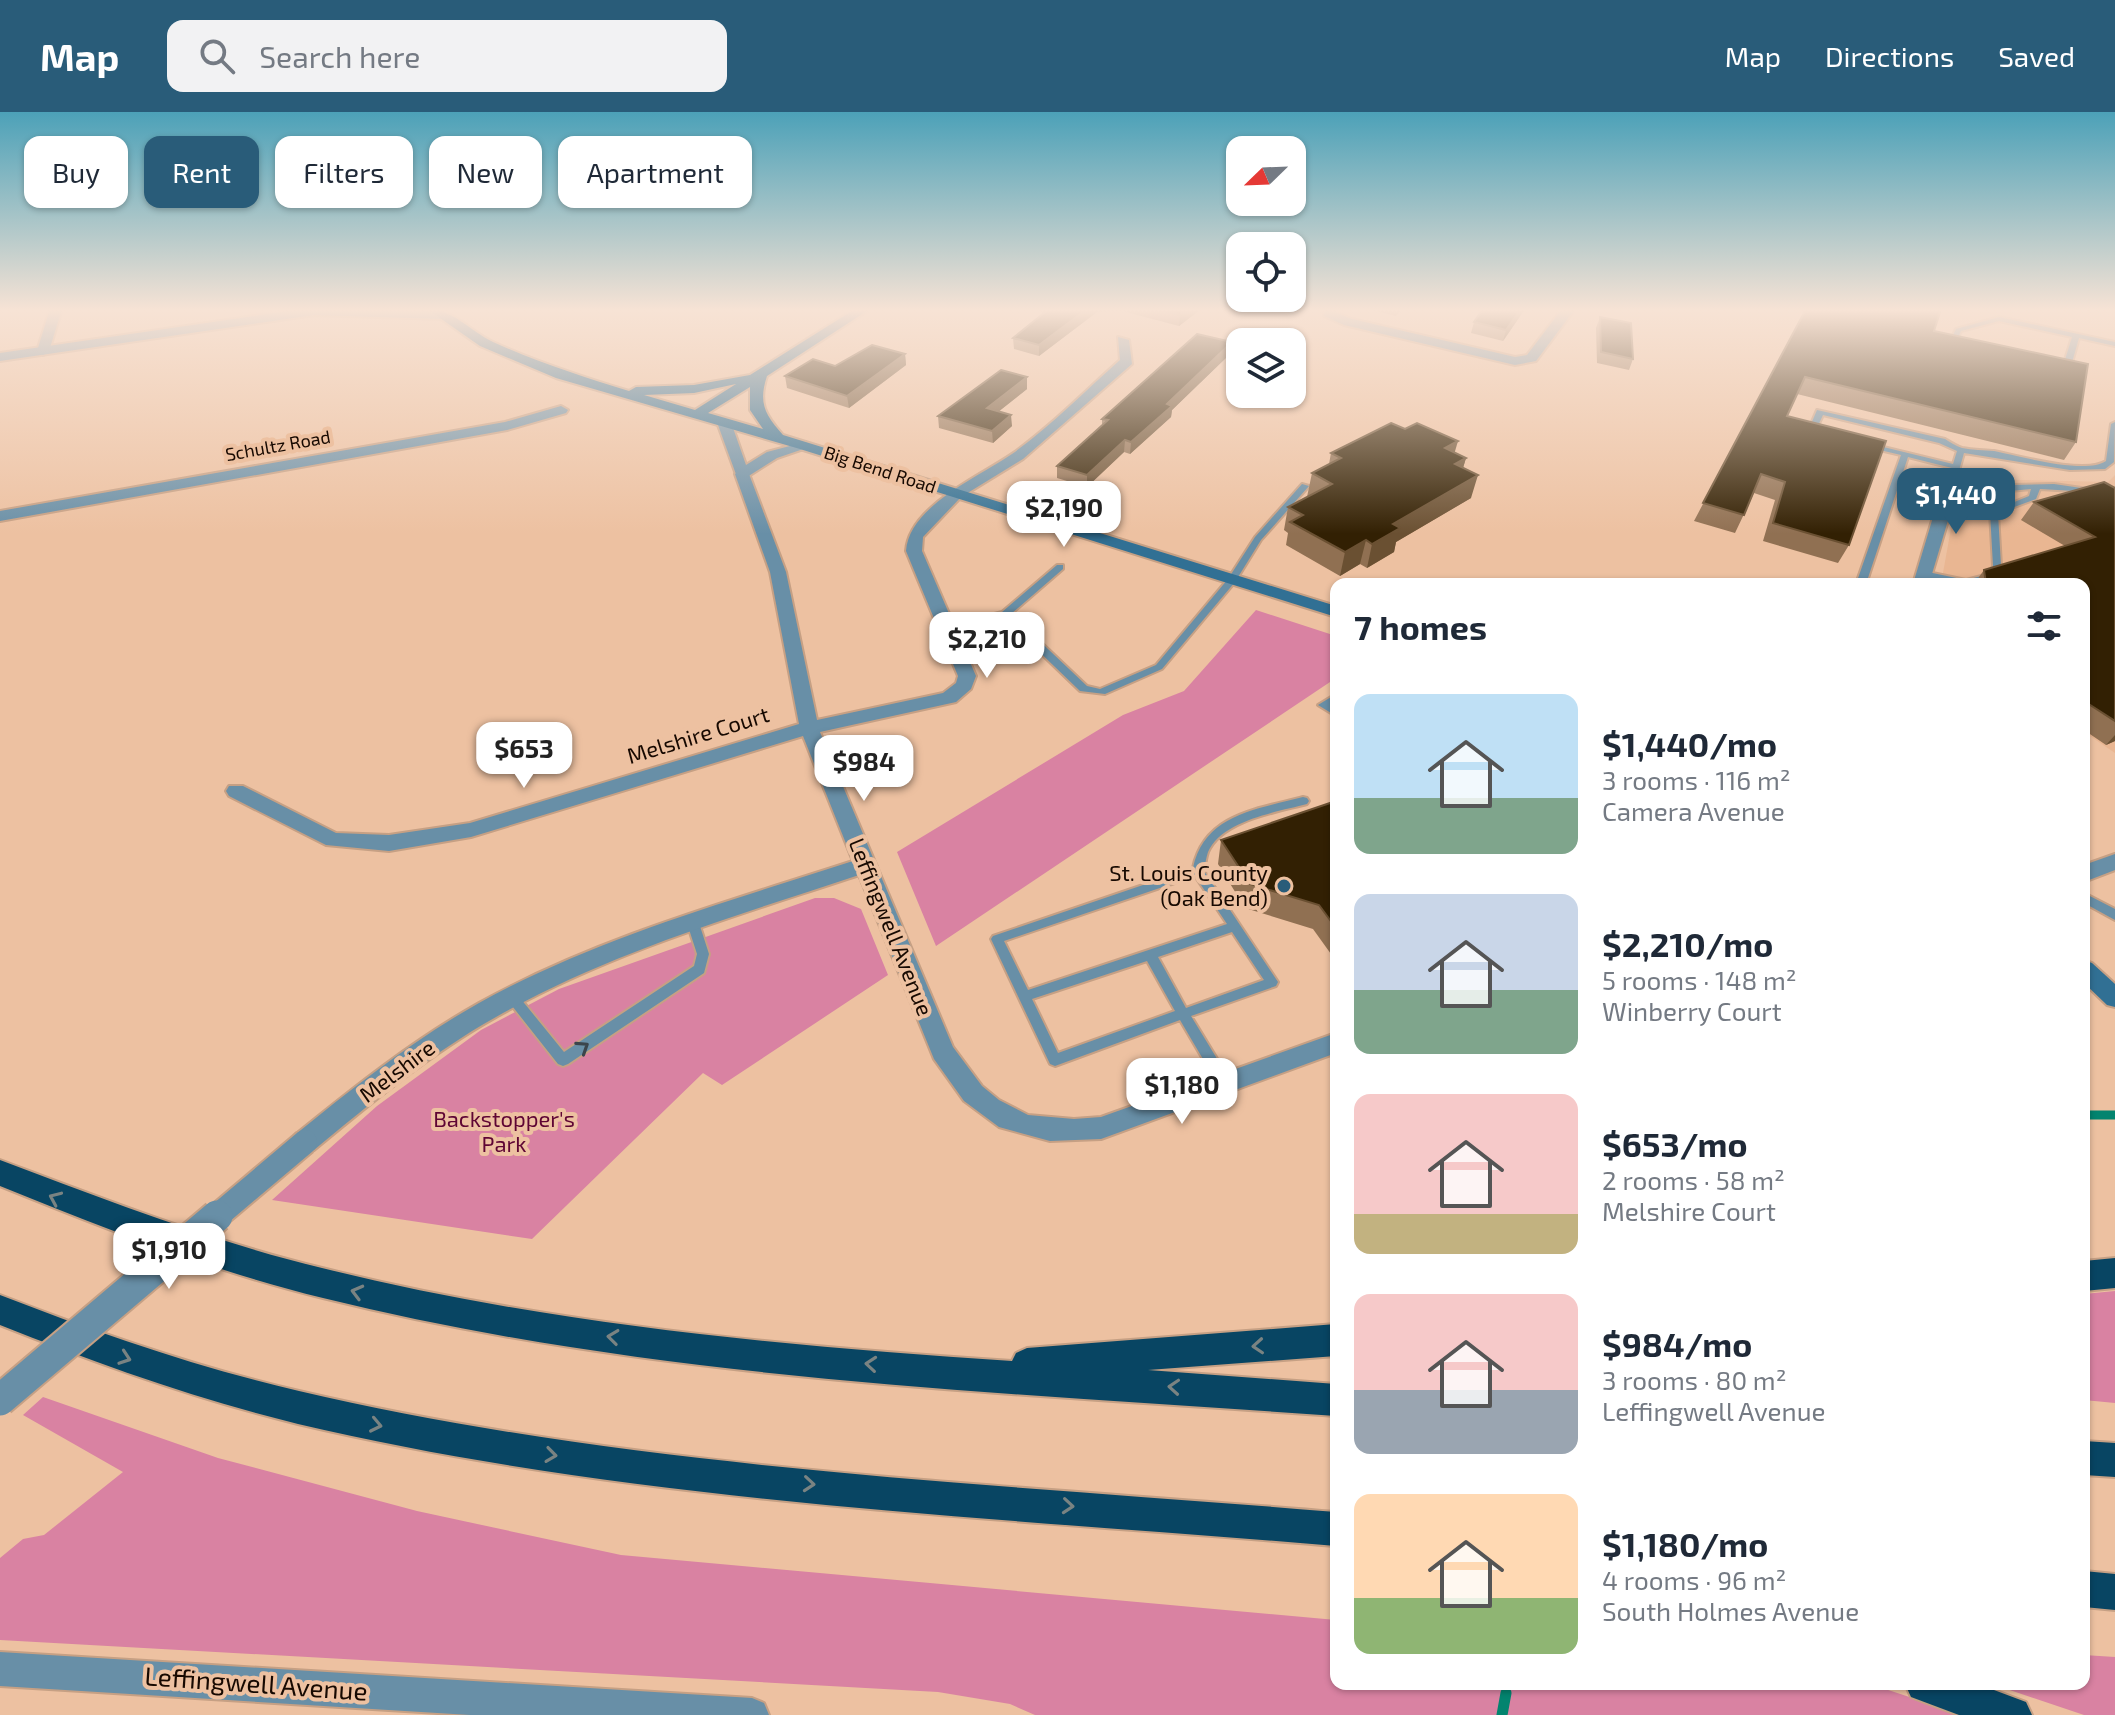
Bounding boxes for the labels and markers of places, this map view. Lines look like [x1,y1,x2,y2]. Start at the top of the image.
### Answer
pin: $1,440 [1891,468,2021,536]
pin: $2,190 [999,481,1129,549]
pin: $2,210 [922,612,1052,680]
pin: $653 [477,722,571,790]
pin: $984 [817,735,911,803]
place label: St. Louis County (Oak Bend) [1109,859,1268,910]
marker: St. Louis County (Oak Bend) [1275,877,1293,895]
pin: $1,180 [1117,1058,1247,1126]
pin: $1,910 [104,1223,234,1291]

